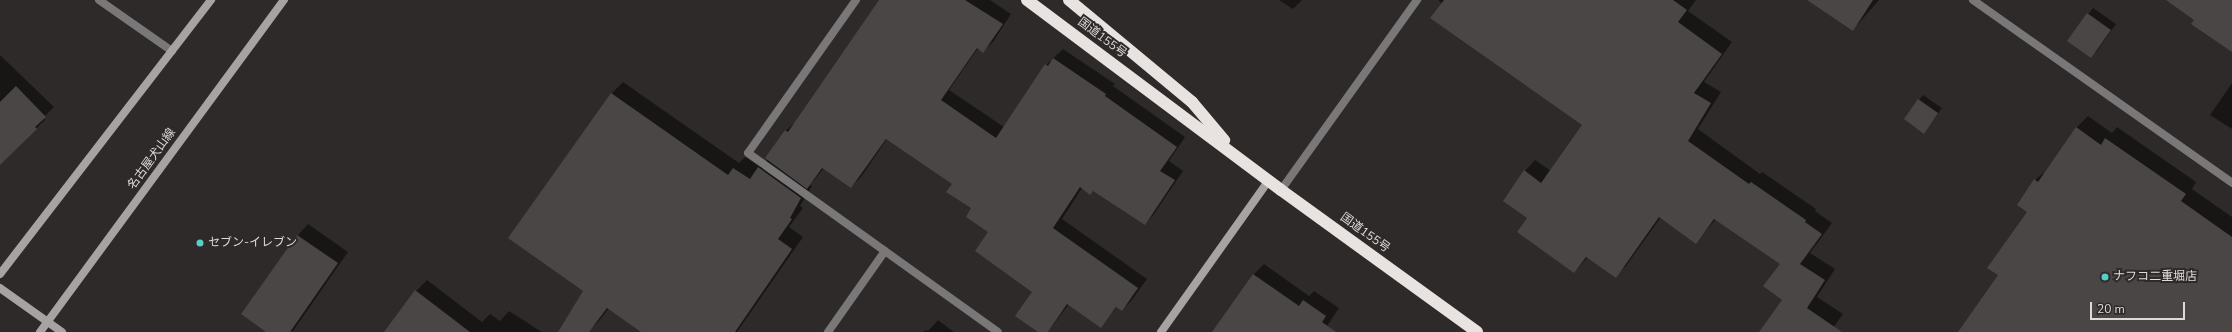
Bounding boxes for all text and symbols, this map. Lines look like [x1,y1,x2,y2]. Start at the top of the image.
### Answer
street label: 国道155号 [1075,15,1129,61]
street label: 名古屋犬山線 [125,126,179,192]
street label: 国道155号 [1337,210,1393,256]
place label: セブン-イレブン [208,236,297,250]
marker: セブン-イレブン [195,238,205,248]
place label: ナフコ二重堀店 [2113,270,2197,284]
marker: ナフコ二重堀店 [2100,272,2110,282]
scale bar [2092,294,2187,320]
text: 20 m [2097,301,2125,317]

